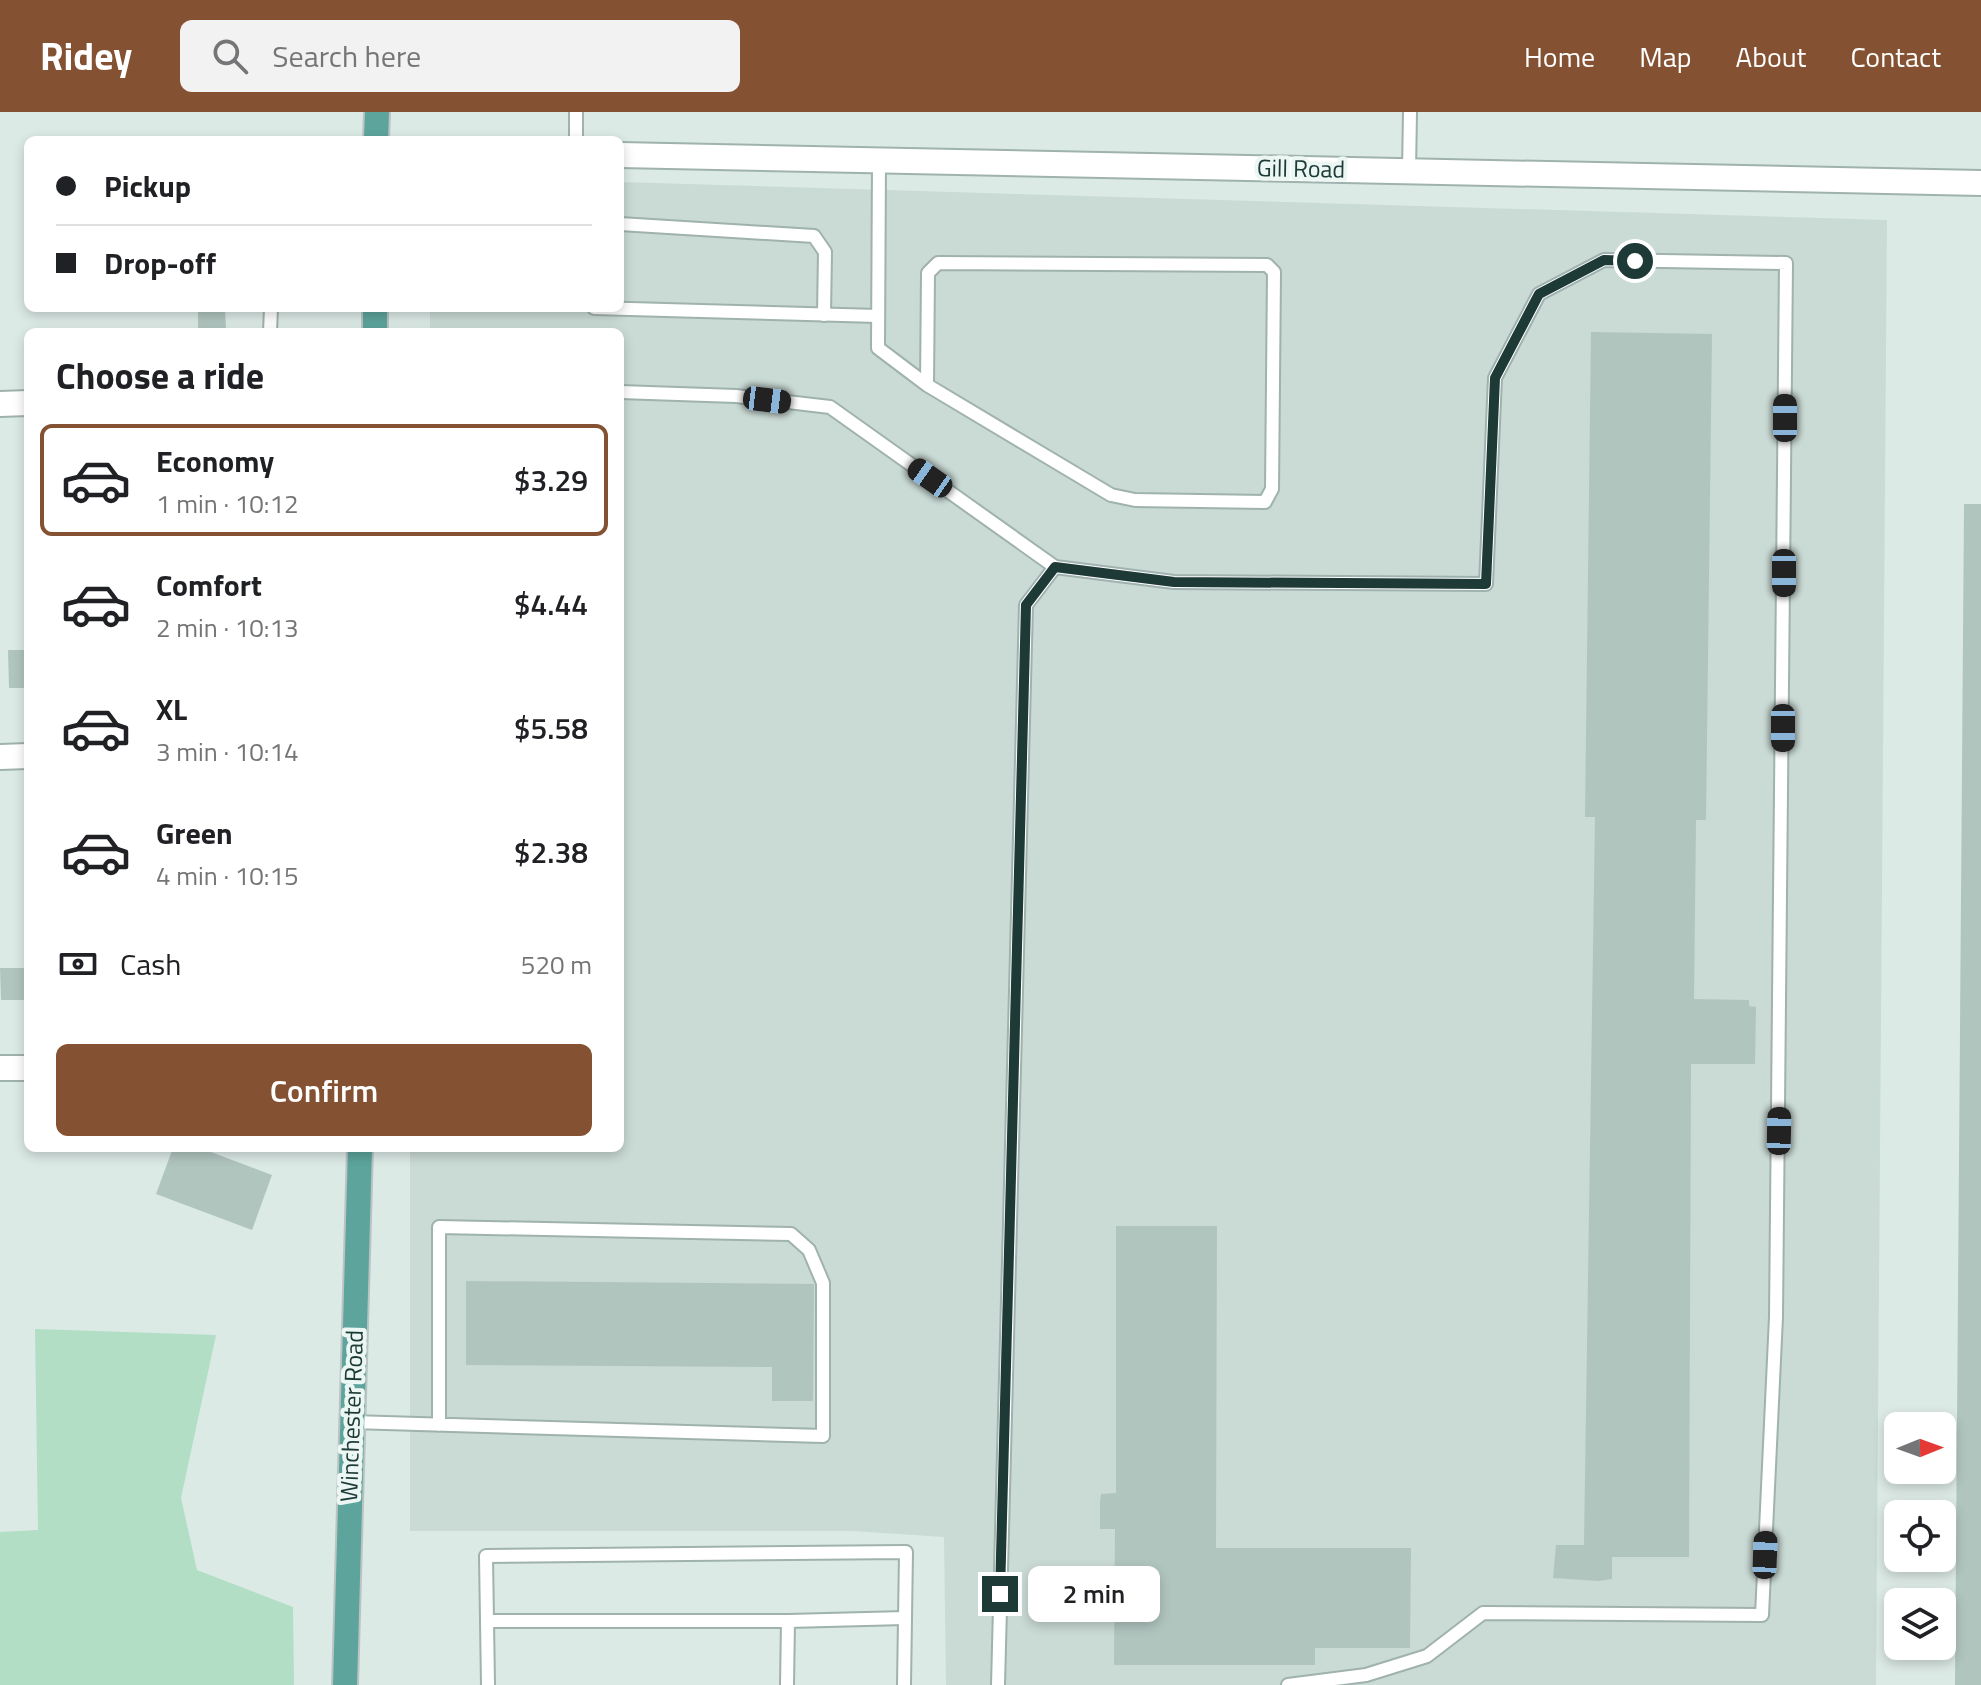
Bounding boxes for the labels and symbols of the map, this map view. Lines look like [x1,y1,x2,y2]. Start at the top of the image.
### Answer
street label: Gill Road [1257,149,1346,187]
route start [1617,243,1653,279]
car [742,385,792,415]
car [1773,394,1797,442]
car [903,454,957,502]
car [1772,549,1796,597]
car [1771,704,1795,752]
car [1767,1107,1791,1155]
street label: Winchester Road [330,1329,372,1503]
north arrow [1884,1412,1956,1484]
car [1752,1531,1778,1579]
callout: 2 min [1028,1566,1160,1622]
route end [982,1576,1018,1612]

